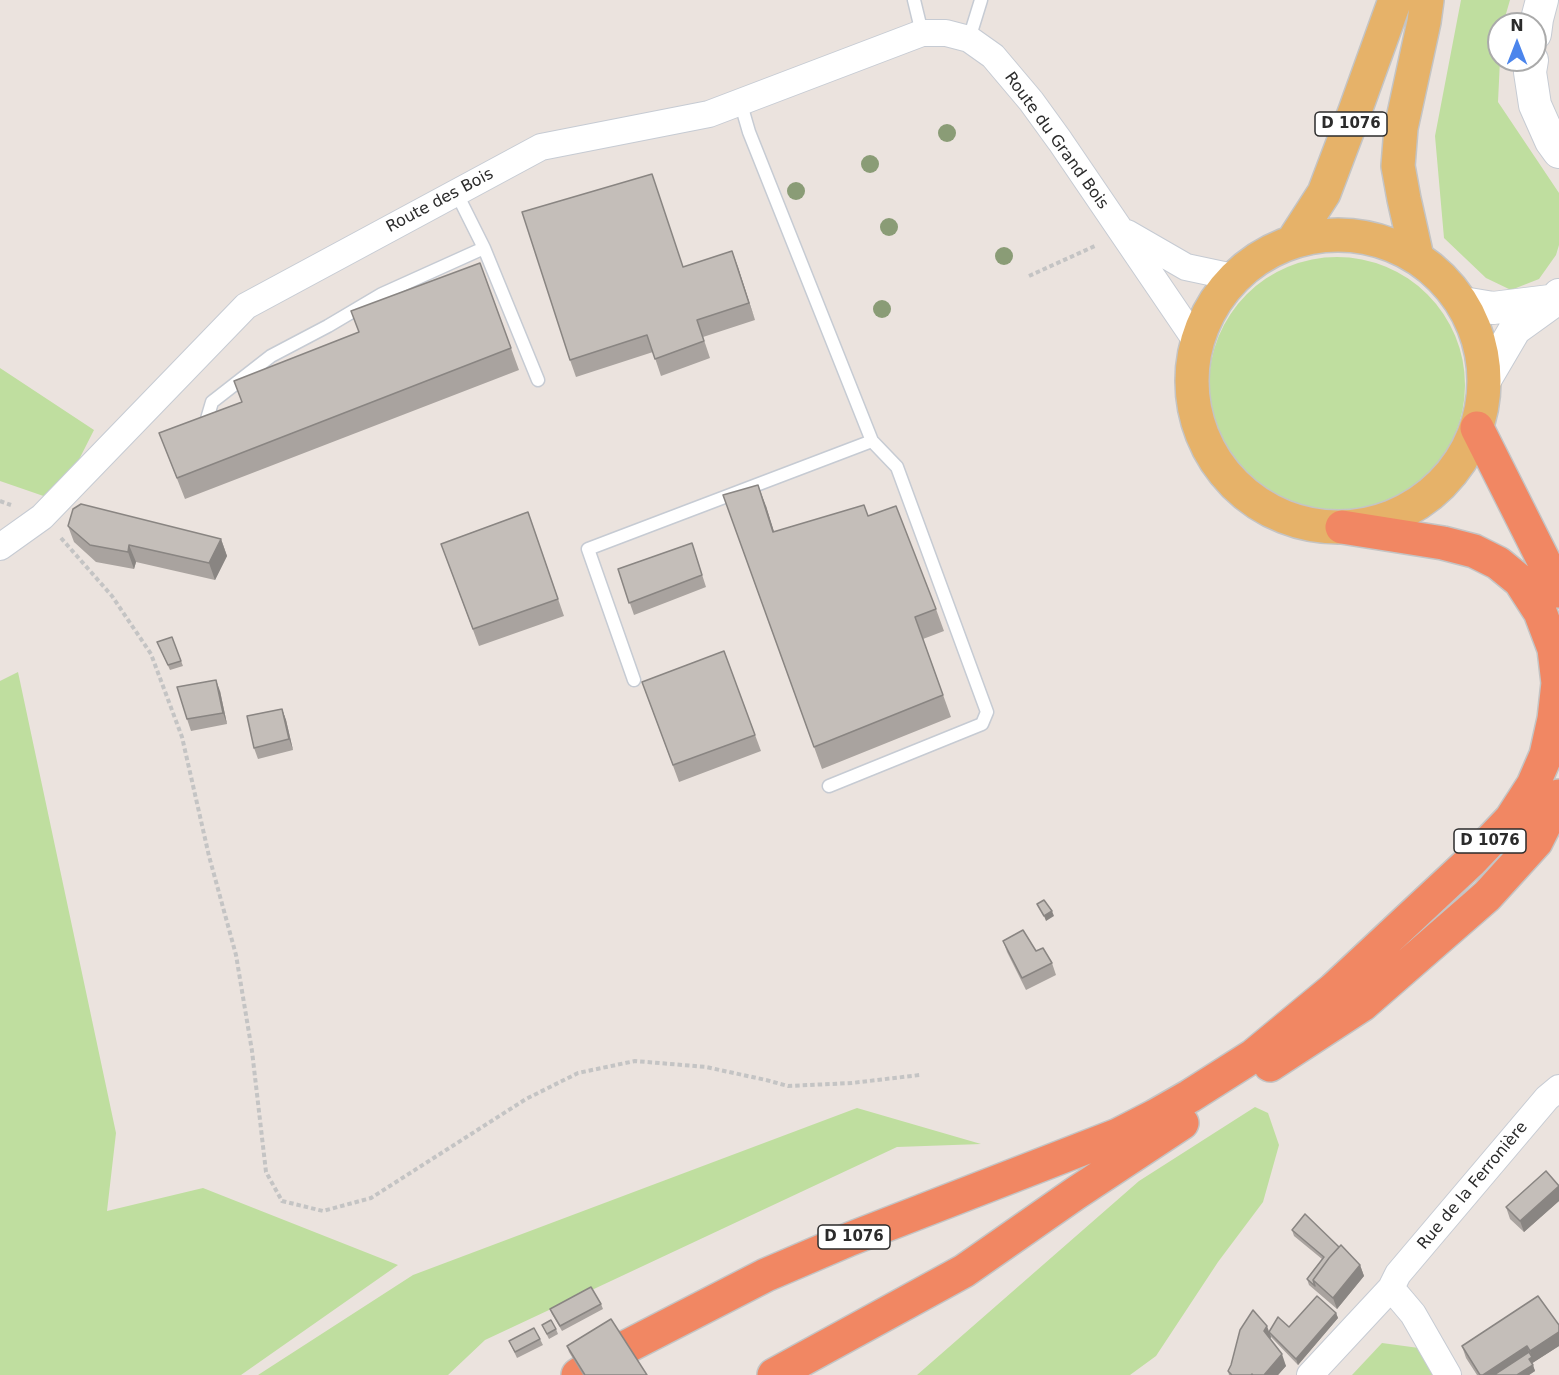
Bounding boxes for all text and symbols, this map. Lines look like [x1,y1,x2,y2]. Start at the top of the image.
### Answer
north arrow [1487,12,1547,72]
text: N [1510,16,1524,35]
street label: Route du Grand Bois [1000,69,1112,213]
road number: D 1076 [1315,112,1387,136]
street label: Route des Bois [383,165,497,237]
road number: D 1076 [1454,829,1526,853]
street label: Rue de la Ferronière [1414,1118,1532,1254]
road number: D 1076 [818,1225,890,1249]

